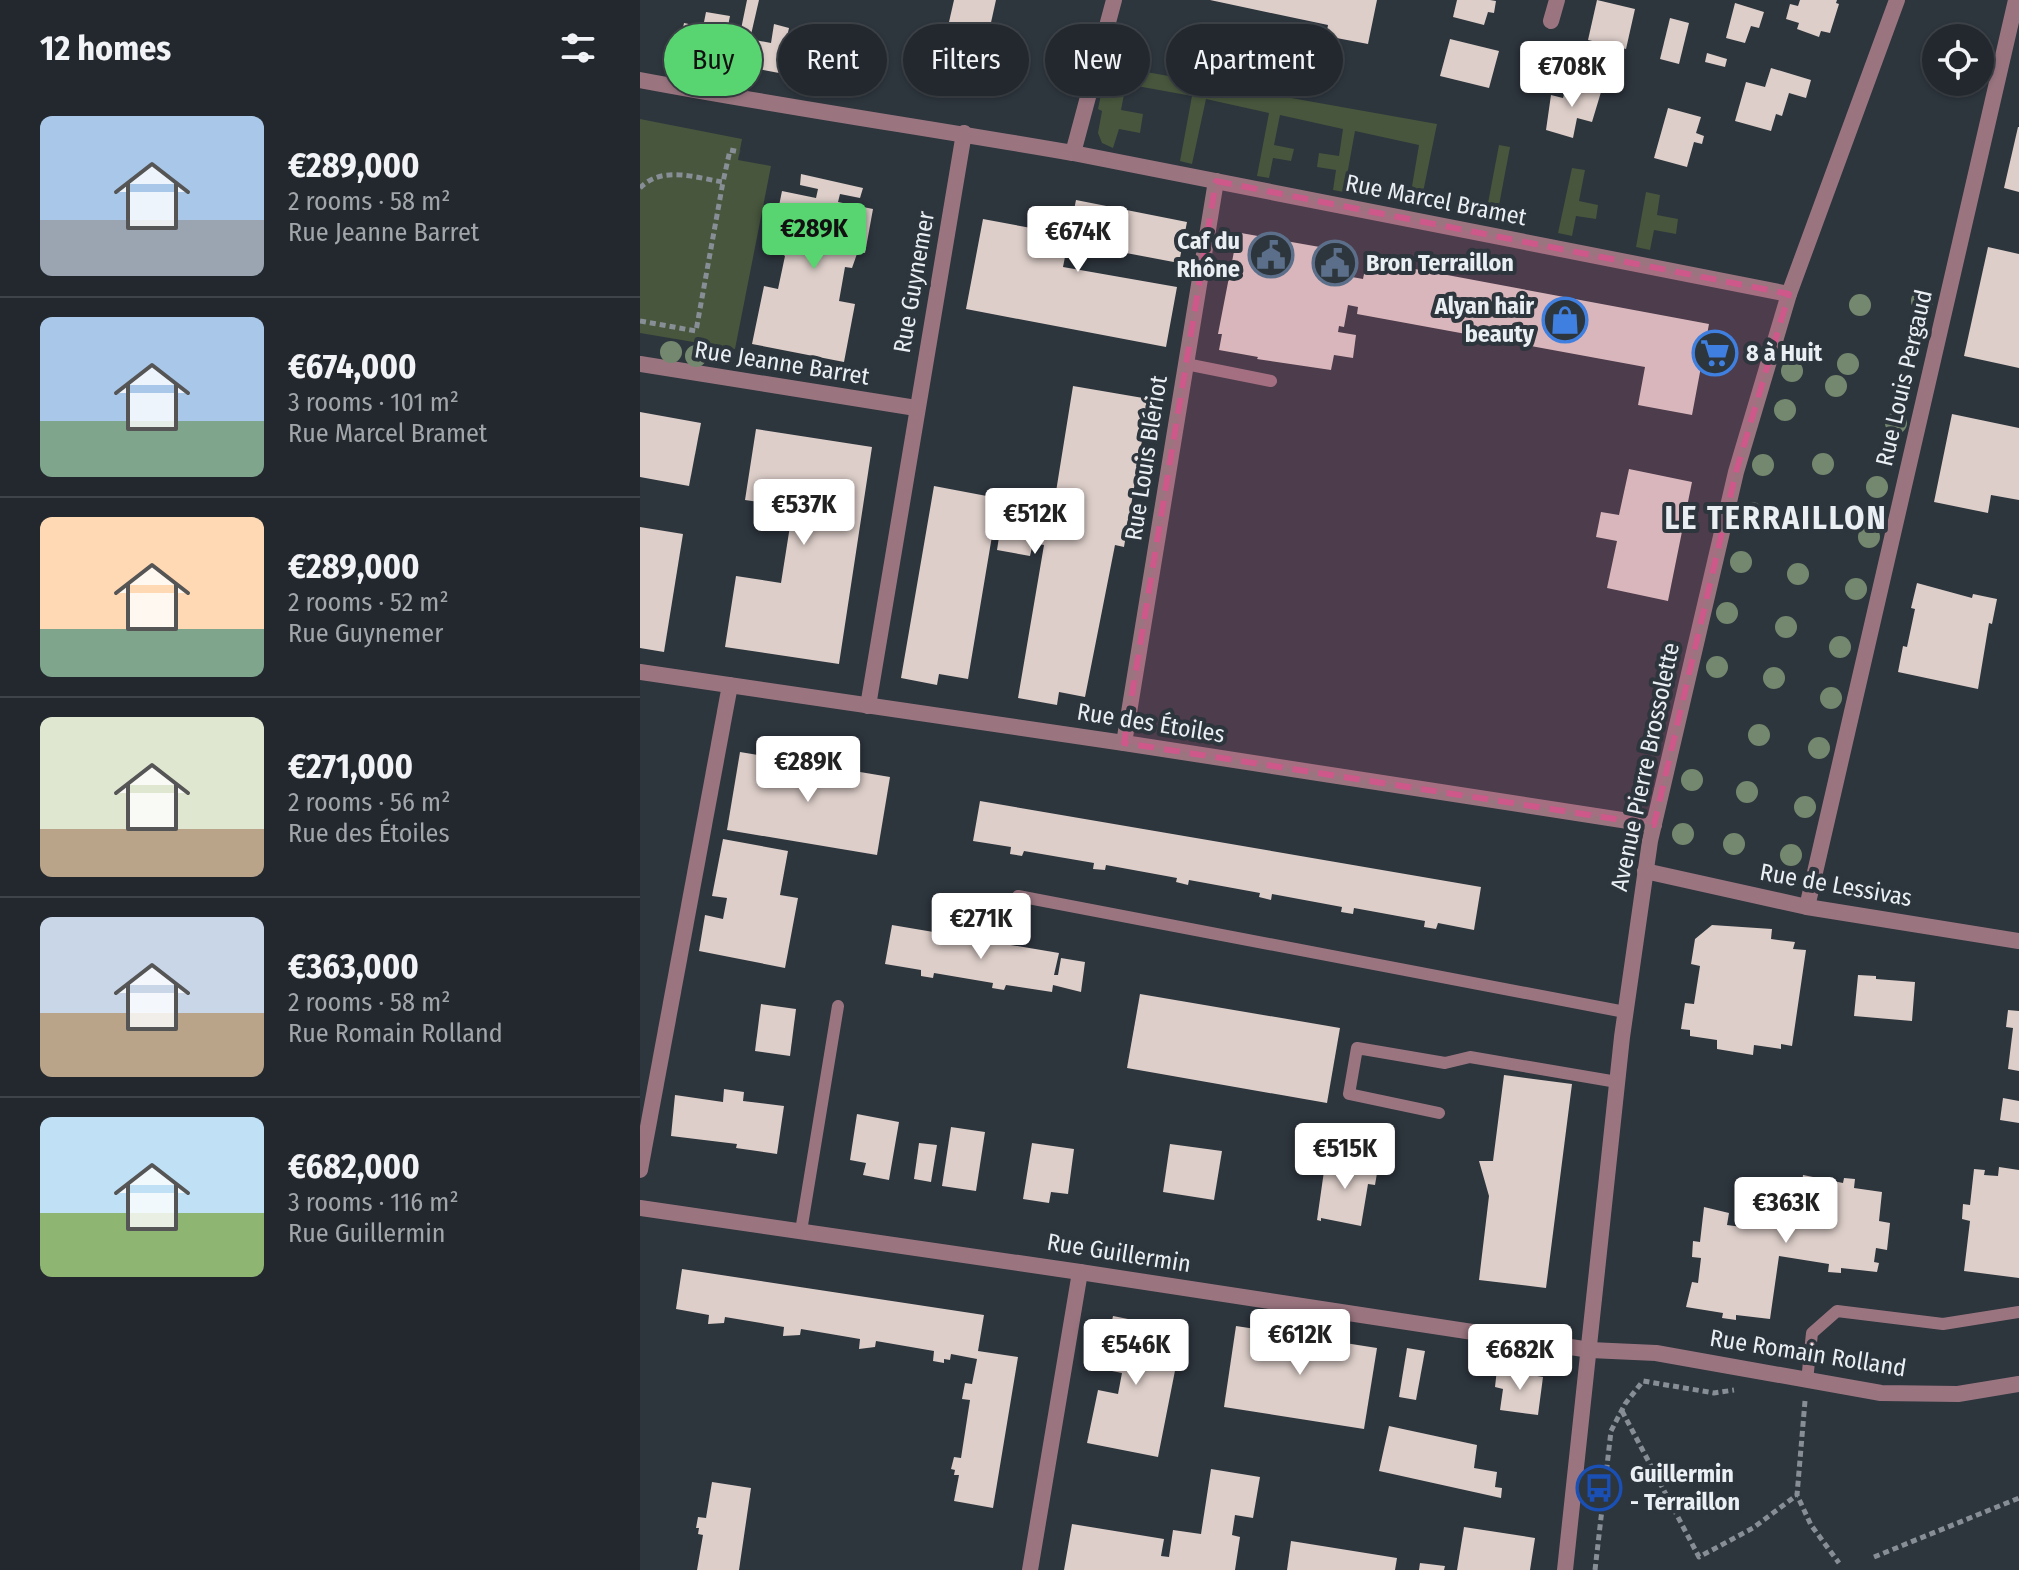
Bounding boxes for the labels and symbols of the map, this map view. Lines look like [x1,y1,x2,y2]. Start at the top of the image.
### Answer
pin: €708K [1516,41,1628,109]
street label: Rue Marcel Bramet [1343,169,1529,231]
pin: €289K [758,203,870,271]
pin: €674K [1022,206,1134,274]
street label: Rue Guynemer [888,208,940,355]
place label: Caf du Rhône [1176,227,1240,283]
public building icon: Caf du Rhône [1247,231,1295,279]
public building icon: Bron Terraillon [1311,239,1359,287]
place label: Bron Terraillon [1366,249,1514,277]
street label: Rue Louis Pergaud [1870,287,1938,469]
place label: Alyan hair beauty [1434,292,1535,348]
shop icon: Alyan hair beauty [1541,296,1589,344]
supermarket icon: 8 à Huit [1691,329,1739,377]
street label: Rue Jeanne Barret [693,335,872,391]
place label: 8 à Huit [1746,339,1823,367]
street label: Rue Louis Blériot [1119,373,1173,542]
pin: €537K [748,479,860,547]
pin: €512K [979,488,1091,556]
district label: LE TERRAILLON [1664,499,1888,537]
street label: Avenue Pierre Brossolette [1605,640,1685,894]
street label: Rue des Étoiles [1075,697,1227,748]
pin: €289K [752,736,864,804]
street label: Rue de Lessivas [1758,858,1914,912]
pin: €271K [925,893,1037,961]
pin: €515K [1289,1123,1401,1191]
pin: €363K [1730,1177,1842,1245]
street label: Rue Guillermin [1045,1228,1193,1278]
pin: €612K [1244,1309,1356,1377]
pin: €546K [1080,1319,1192,1387]
pin: €682K [1464,1324,1576,1392]
street label: Rue Romain Rolland [1708,1324,1908,1382]
place label: Guillermin - Terraillon [1630,1460,1740,1516]
bus stop icon: Guillermin - Terraillon [1575,1464,1623,1512]

